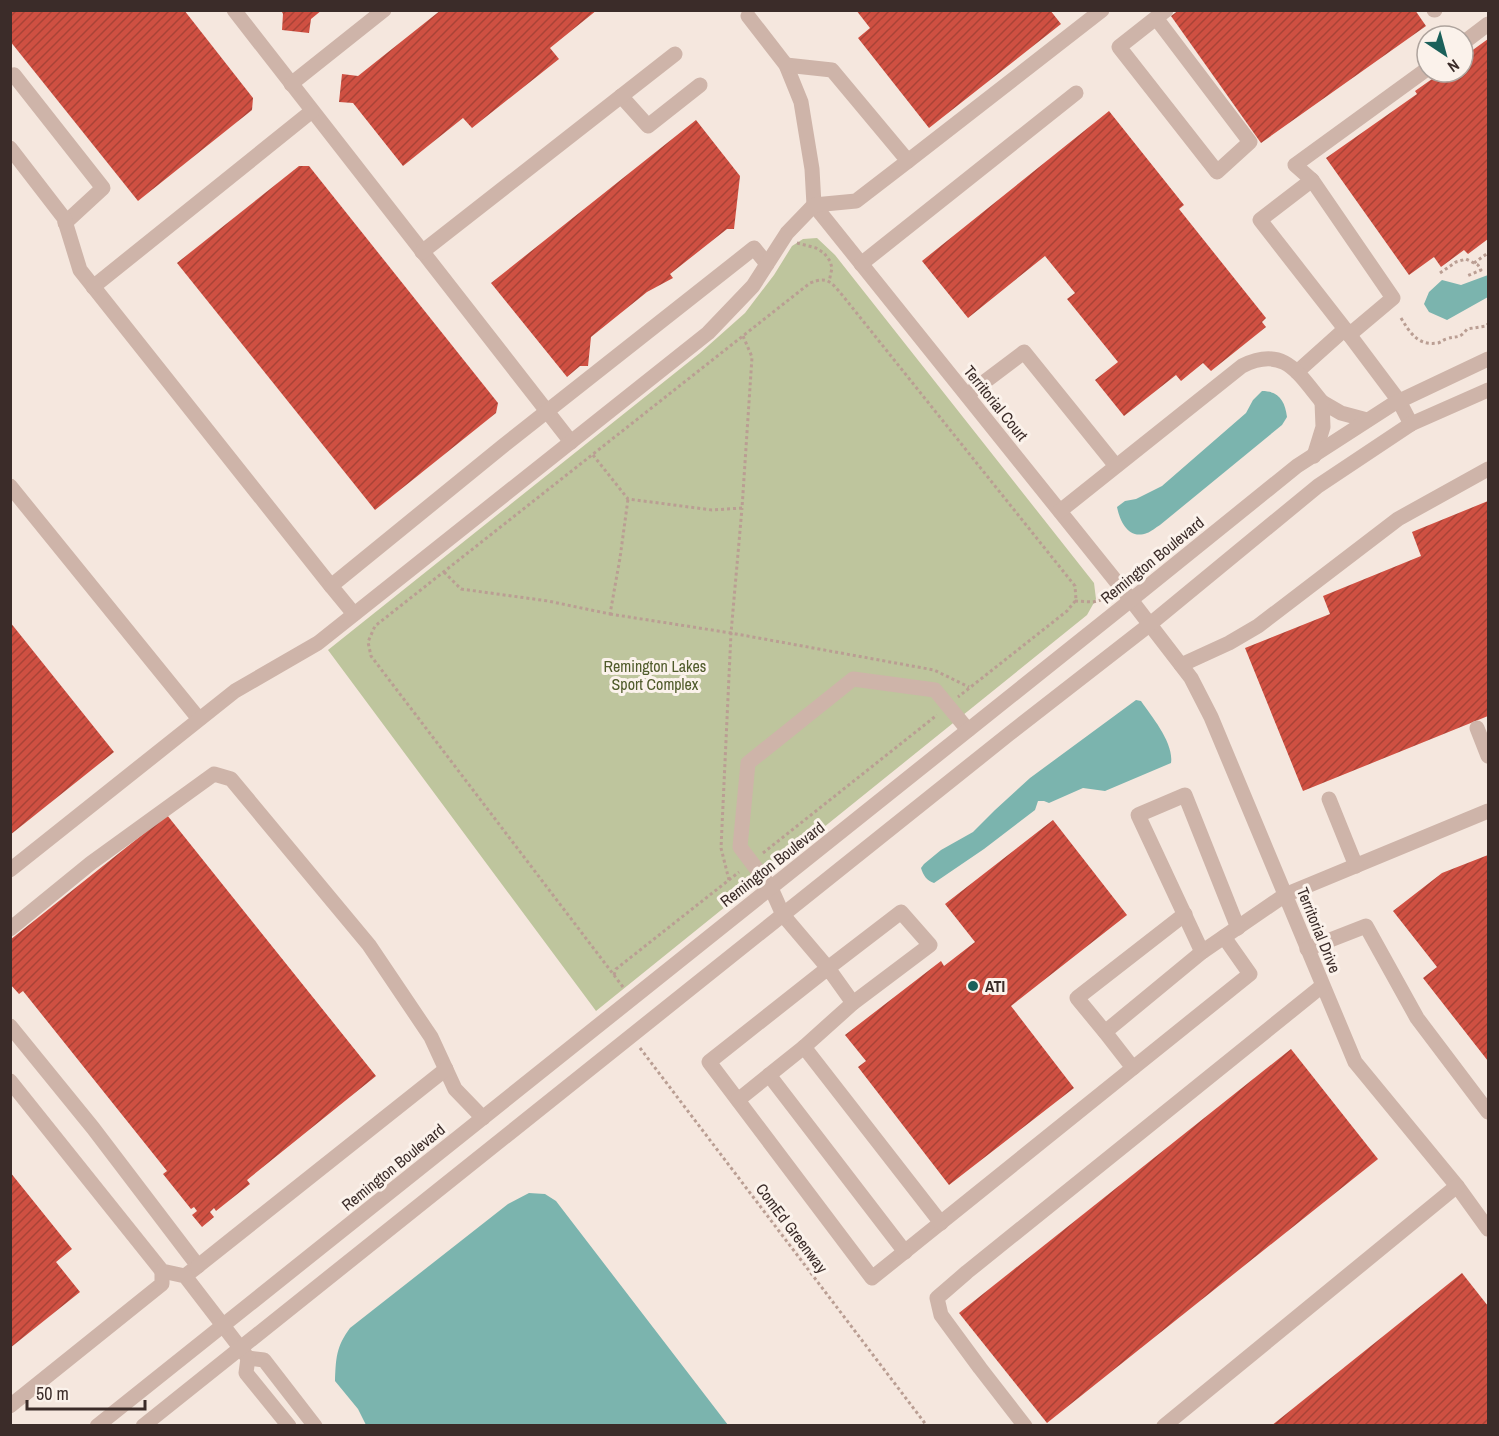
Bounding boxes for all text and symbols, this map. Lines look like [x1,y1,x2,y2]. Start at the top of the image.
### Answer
north arrow [1415,24,1475,84]
text: N [1444,54,1464,78]
street label: Territorial Court [959,361,1033,446]
street label: Remington Boulevard [1096,512,1208,608]
park label: Remington Lakes Sport Complex [604,655,706,695]
street label: Remington Boulevard [715,816,829,912]
street label: Territorial Drive [1292,884,1346,976]
place label: ATI [985,975,1005,997]
marker: ATI [966,979,980,993]
street label: Remington Boulevard [337,1119,449,1215]
street label: ComEd Greenway [751,1179,833,1278]
scale bar [27,1373,146,1411]
text: 50 m [36,1381,69,1406]

